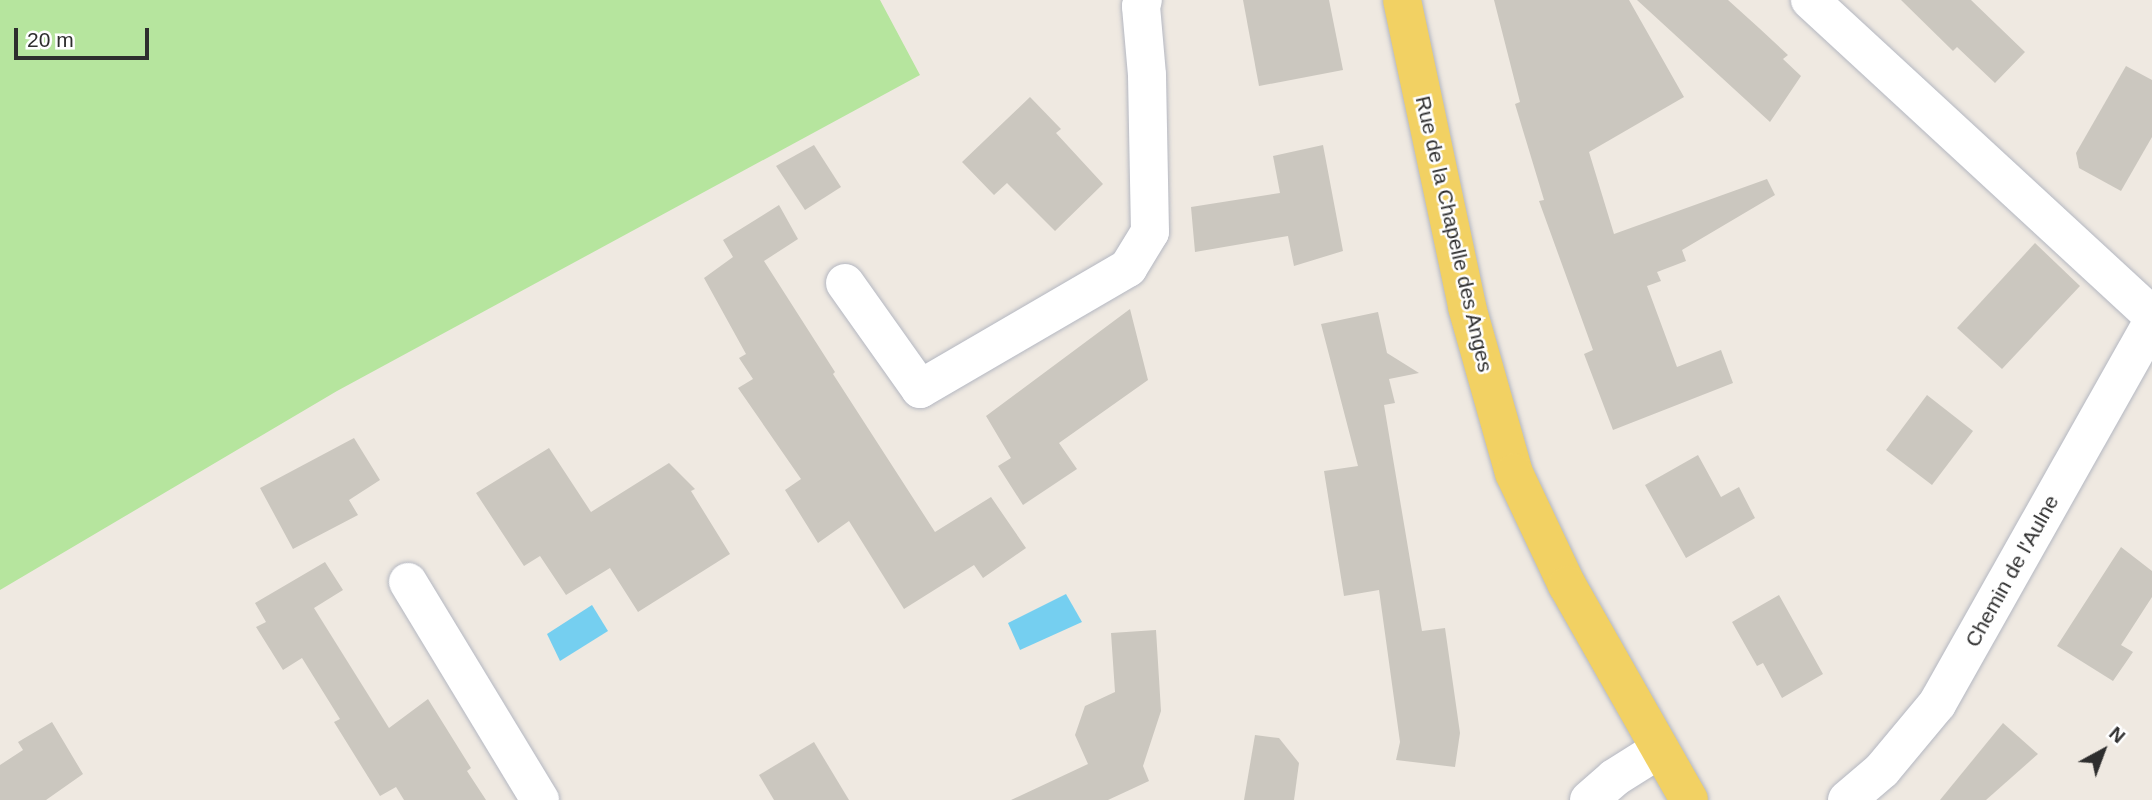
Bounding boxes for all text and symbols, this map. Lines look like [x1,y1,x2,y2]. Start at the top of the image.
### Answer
scale bar [18,14,152,58]
text: 20 m [27,28,74,51]
street label: Rue de la Chapelle des Anges [1410,93,1498,375]
street label: Chemin de l'Aulne [1960,491,2064,651]
north arrow [2068,716,2138,786]
text: N [2105,722,2129,747]

